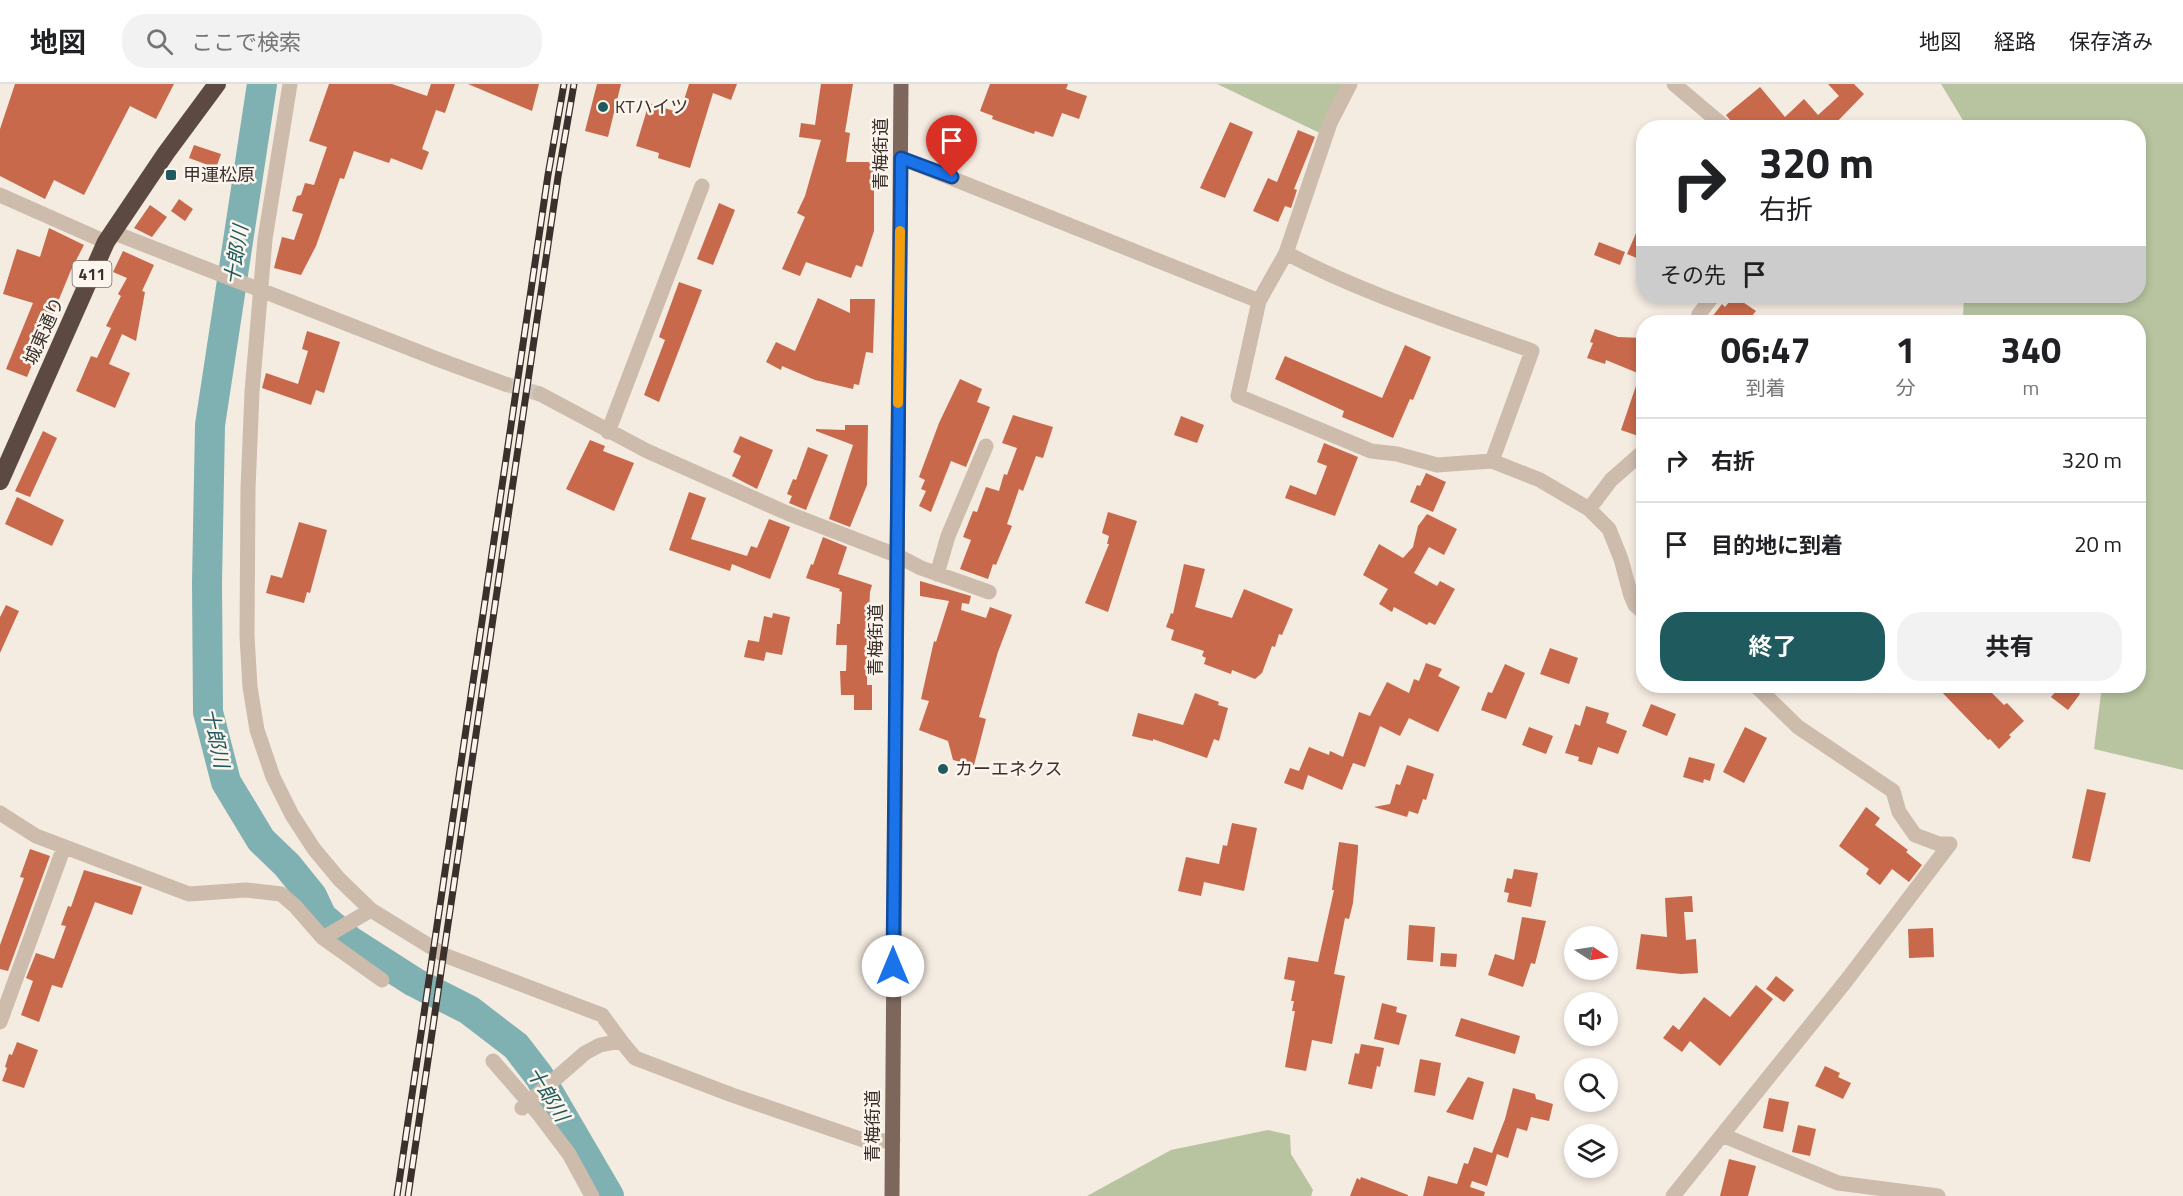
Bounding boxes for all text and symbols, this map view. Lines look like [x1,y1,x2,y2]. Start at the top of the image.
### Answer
search box [122,14,542,68]
text: 地図 [30,20,86,63]
icon: search [143,25,176,58]
text: ここで検索 [191,25,301,59]
text: 地図 [1919,25,1961,57]
text: 経路 [1994,25,2036,57]
text: 保存済み [2069,25,2153,57]
place label: KTハイツ [615,93,688,120]
marker: KTハイツ [596,100,610,114]
pin [926,115,977,177]
street label: 青梅街道 [867,118,894,190]
icon: arrive [935,124,968,157]
text: 320 m [1759,130,1874,194]
icon: right [1660,144,1738,222]
place label: 甲運松原 [183,161,255,188]
marker: 甲運松原 [164,168,178,182]
text: 右折 [1759,188,1813,229]
water label: 十郎川 [216,221,256,287]
text: その先 [1660,258,1726,292]
icon: arrive [1738,258,1771,291]
road number: 411 [72,261,112,287]
street label: 城東通り [17,292,71,369]
text: 06:47 [1721,322,1811,377]
text: 1 [1896,322,1916,377]
text: 340 [2001,322,2061,377]
text: 到着 [1746,372,1786,403]
text: 分 [1896,372,1916,403]
text: m [2022,372,2039,403]
text: 320 m [2062,443,2122,477]
icon: right [1660,444,1693,477]
text: 右折 [1711,444,1755,478]
text: 20 m [2074,527,2122,561]
icon: arrive [1660,528,1693,561]
text: 目的地に到着 [1711,528,1843,562]
street label: 青梅街道 [862,604,889,676]
button: 終了 [1660,612,1885,681]
button: 共有 [1897,612,2122,681]
water label: 十郎川 [195,705,238,772]
place label: カーエネクス [955,755,1062,782]
marker: カーエネクス [936,762,950,776]
north arrow [1564,926,1618,980]
map controls [1564,926,1618,1178]
position arrow [861,934,925,998]
button: sound [1564,992,1618,1046]
button: search [1564,1058,1618,1112]
water label: 十郎川 [519,1060,579,1129]
street label: 青梅街道 [859,1090,886,1162]
button: layers [1564,1124,1618,1178]

